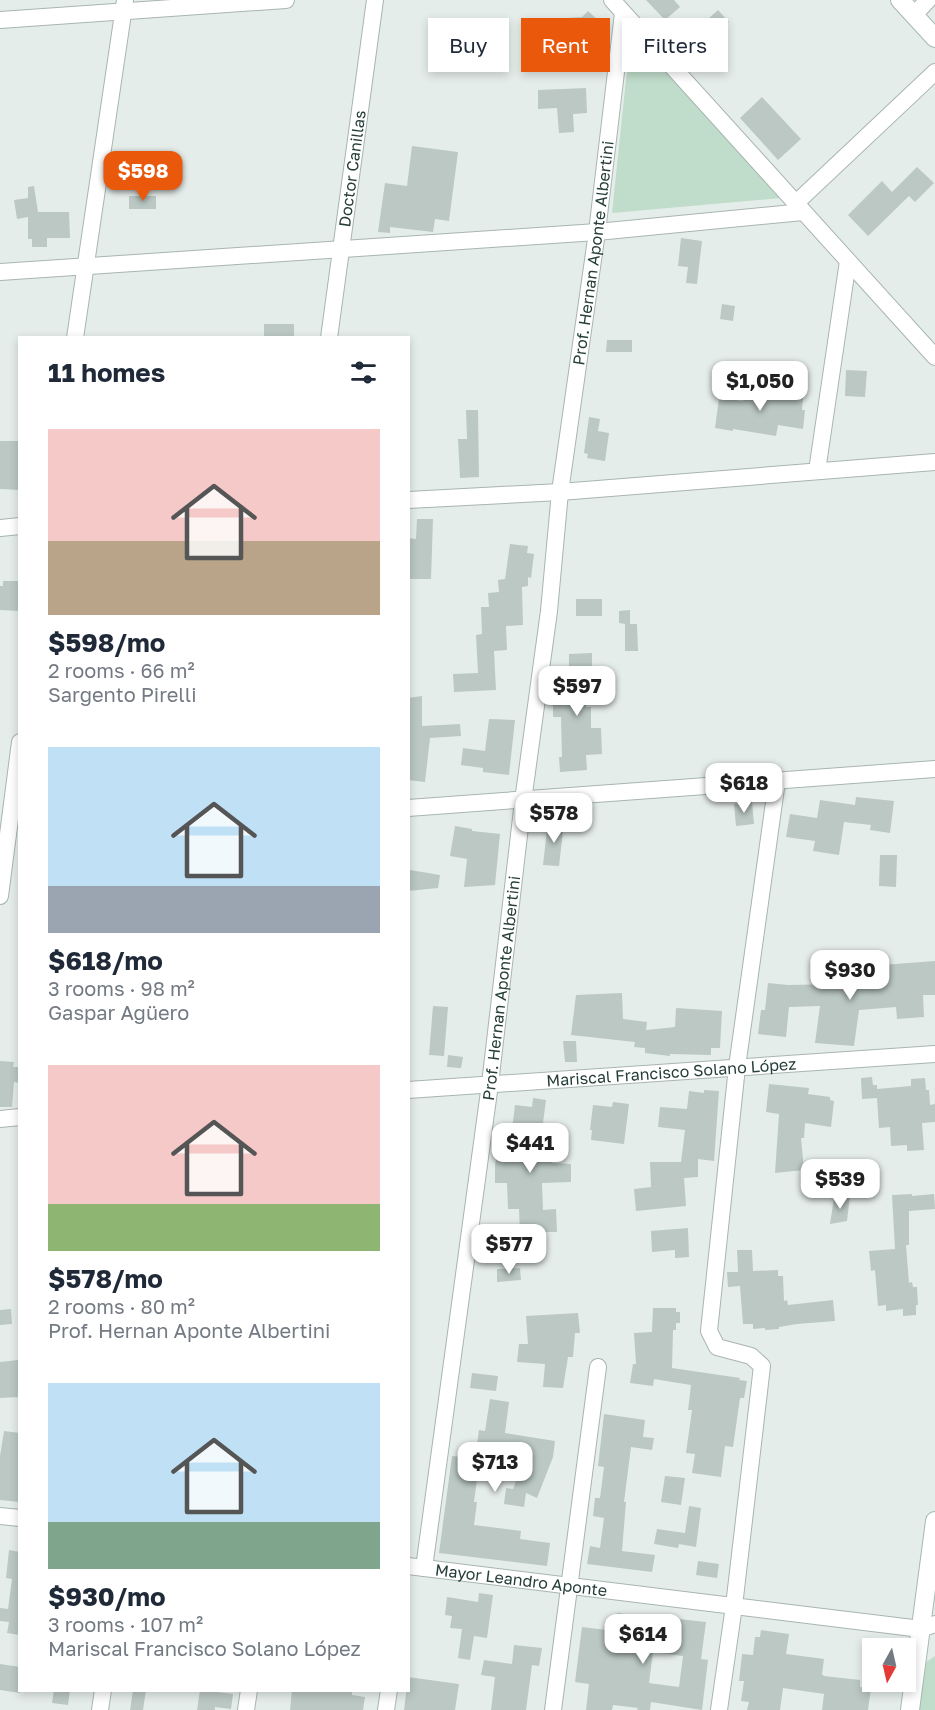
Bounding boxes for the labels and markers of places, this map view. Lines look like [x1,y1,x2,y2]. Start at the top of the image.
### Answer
pin: $598 [107,151,179,202]
pin: $1,050 [711,361,809,412]
pin: $597 [541,666,613,717]
pin: $618 [708,763,780,814]
pin: $578 [518,793,590,844]
pin: $930 [814,950,886,1001]
pin: $441 [494,1123,566,1174]
pin: $539 [804,1159,876,1210]
pin: $577 [473,1224,545,1275]
pin: $713 [459,1442,531,1493]
pin: $614 [607,1614,679,1665]

